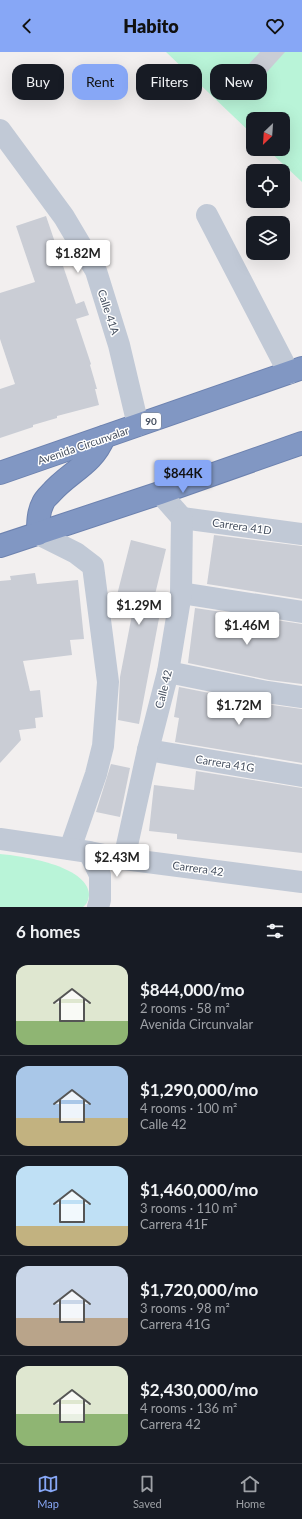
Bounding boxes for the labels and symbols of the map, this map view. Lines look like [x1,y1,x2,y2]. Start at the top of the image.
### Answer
north arrow [246,112,290,156]
pin: $1.82M [45,240,111,274]
street label: Calle 41A [96,288,123,337]
road number: 90 [141,413,161,429]
street label: Avenida Circunvalar [36,423,130,467]
pin: $844K [155,460,211,494]
street label: Carrera 41D [212,515,272,537]
pin: $1.29M [106,592,172,626]
pin: $1.46M [214,612,280,646]
street label: Calle 42 [152,668,174,710]
pin: $1.72M [206,692,272,726]
street label: Carrera 41G [195,752,255,774]
pin: $2.43M [84,844,150,878]
street label: Carrera 42 [172,858,224,878]

